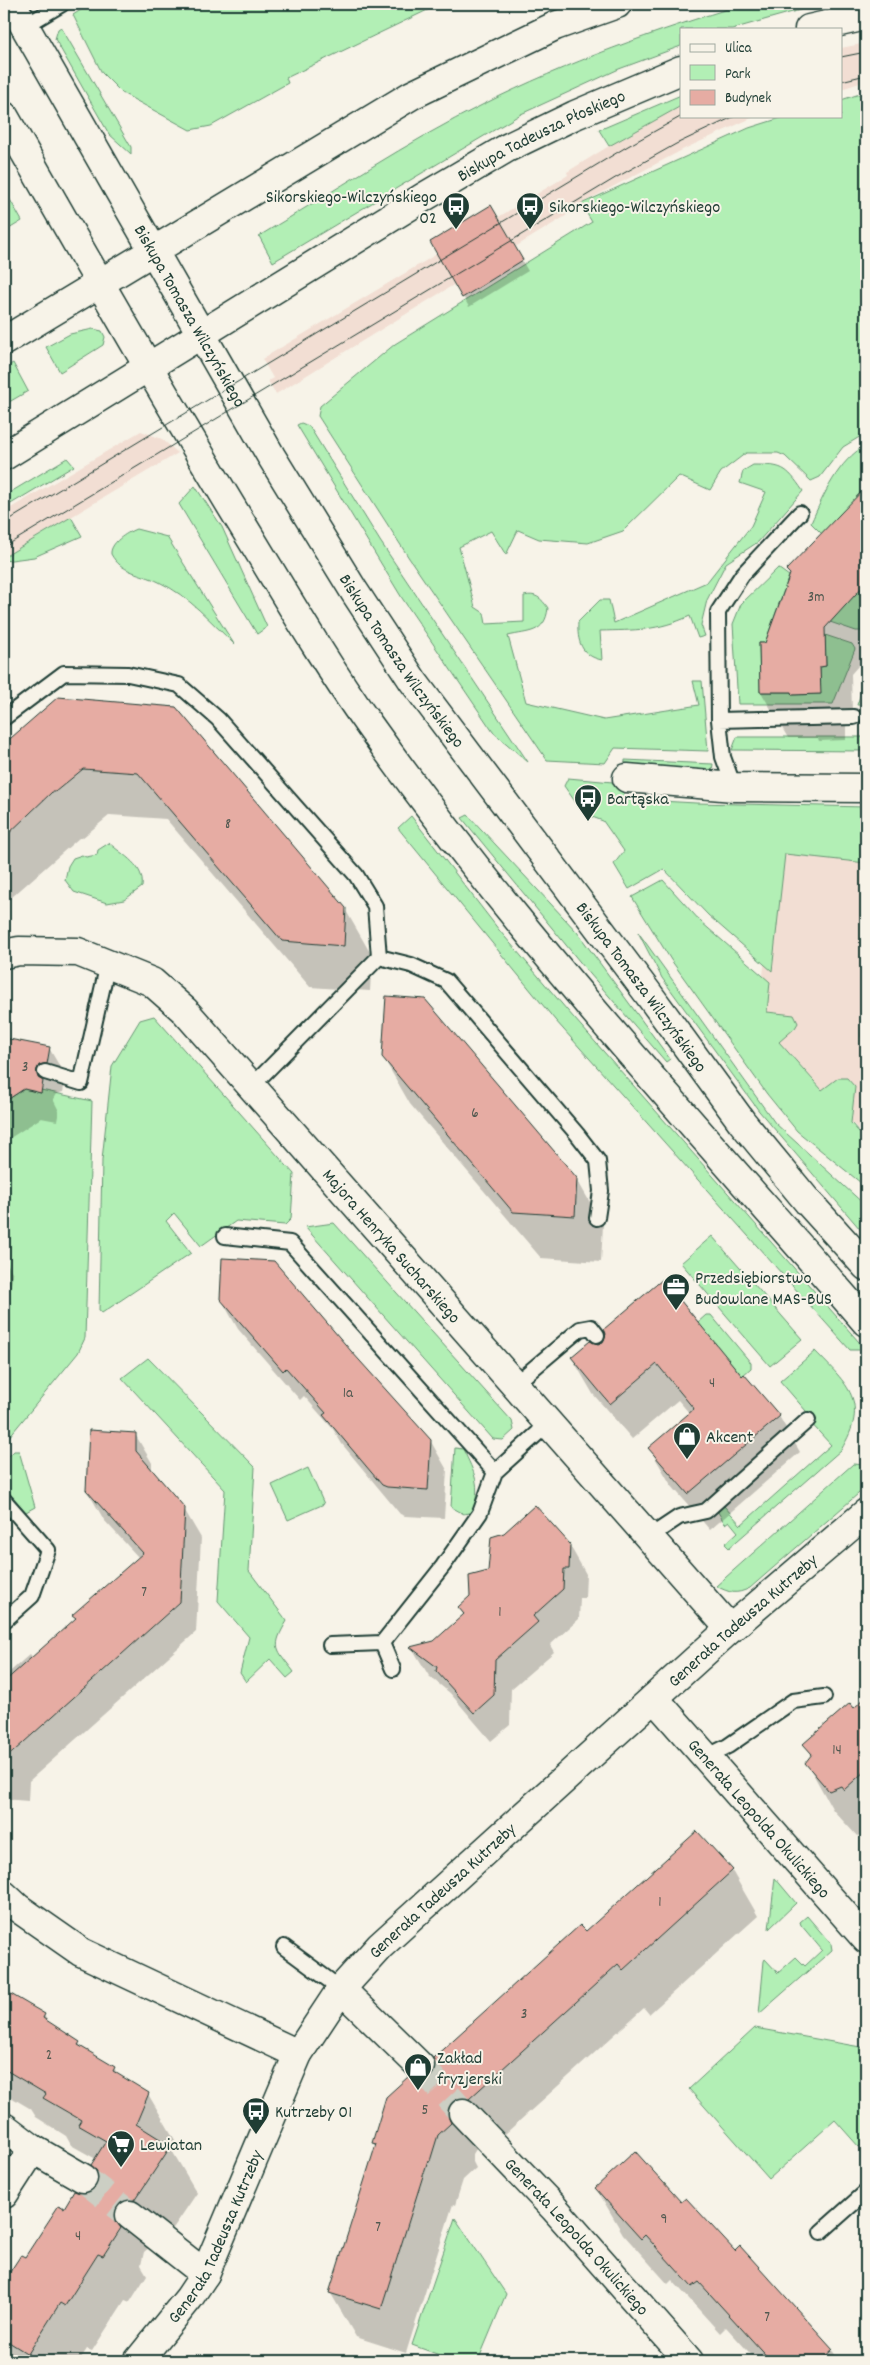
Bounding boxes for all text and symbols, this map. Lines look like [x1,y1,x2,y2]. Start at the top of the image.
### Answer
legend [680,28,842,118]
text: Ulica [725,38,753,60]
text: Park [725,64,751,86]
street label: Biskupa Tadeusza Płoskiego [453,85,630,190]
text: Budynek [725,88,771,110]
place label: Sikorskiego-Wilczyńskiego 02 [266,186,437,232]
bus stop icon: Sikorskiego-Wilczyńskiego 02 [441,191,471,230]
bus stop icon: Sikorskiego-Wilczyńskiego [515,191,545,230]
place label: Sikorskiego-Wilczyńskiego [549,196,720,221]
street label: Biskupa Tomasza Wilczyńskiego [126,221,251,413]
street label: Biskupa Tomasza Wilczyńskiego [331,570,469,754]
house number: 3m [808,587,824,609]
bus stop icon: Bartąska [573,783,603,822]
place label: Bartąska [607,788,669,813]
house number: 8 [225,814,231,836]
street label: Biskupa Tomasza Wilczyńskiego [569,898,712,1078]
house number: 3 [22,1057,28,1079]
house number: 6 [471,1103,479,1125]
street label: Majora Henryka Sucharskiego [315,1164,465,1330]
place label: Przedsiębiorstwo Budowlane MAS-BUS [695,1267,832,1313]
office icon: Przedsiębiorstwo Budowlane MAS-BUS [661,1272,691,1311]
house number: 4 [709,1373,715,1395]
house number: 1a [343,1383,354,1405]
shop icon: Akcent [672,1421,702,1460]
place label: Akcent [706,1426,754,1451]
street label: Generała Tadeusza Kutrzeby [663,1549,825,1694]
house number: 7 [141,1582,147,1604]
house number: 1 [498,1602,502,1624]
street label: Generała Leopolda Okulickiego [681,1734,835,1905]
house number: 14 [832,1740,842,1762]
street label: Generała Tadeusza Kutrzeby [364,1818,523,1965]
house number: 1 [658,1892,662,1914]
house number: 3 [521,2004,527,2026]
house number: 2 [46,2045,52,2067]
place label: Zakład fryzjerski [437,2047,502,2093]
shop icon: Zakład fryzjerski [403,2052,433,2091]
bus stop icon: Kutrzeby 01 [241,2096,271,2135]
house number: 5 [422,2100,429,2122]
place label: Kutrzeby 01 [275,2101,352,2126]
supermarket icon: Lewiatan [106,2129,136,2168]
place label: Lewiatan [140,2134,202,2159]
street label: Generała Tadeusza Kutrzeby [163,2146,271,2330]
street label: Generała Leopolda Okulickiego [497,2153,654,2322]
house number: 9 [661,2209,667,2231]
house number: 7 [375,2217,381,2239]
house number: 4 [75,2226,81,2248]
house number: 7 [764,2307,770,2329]

